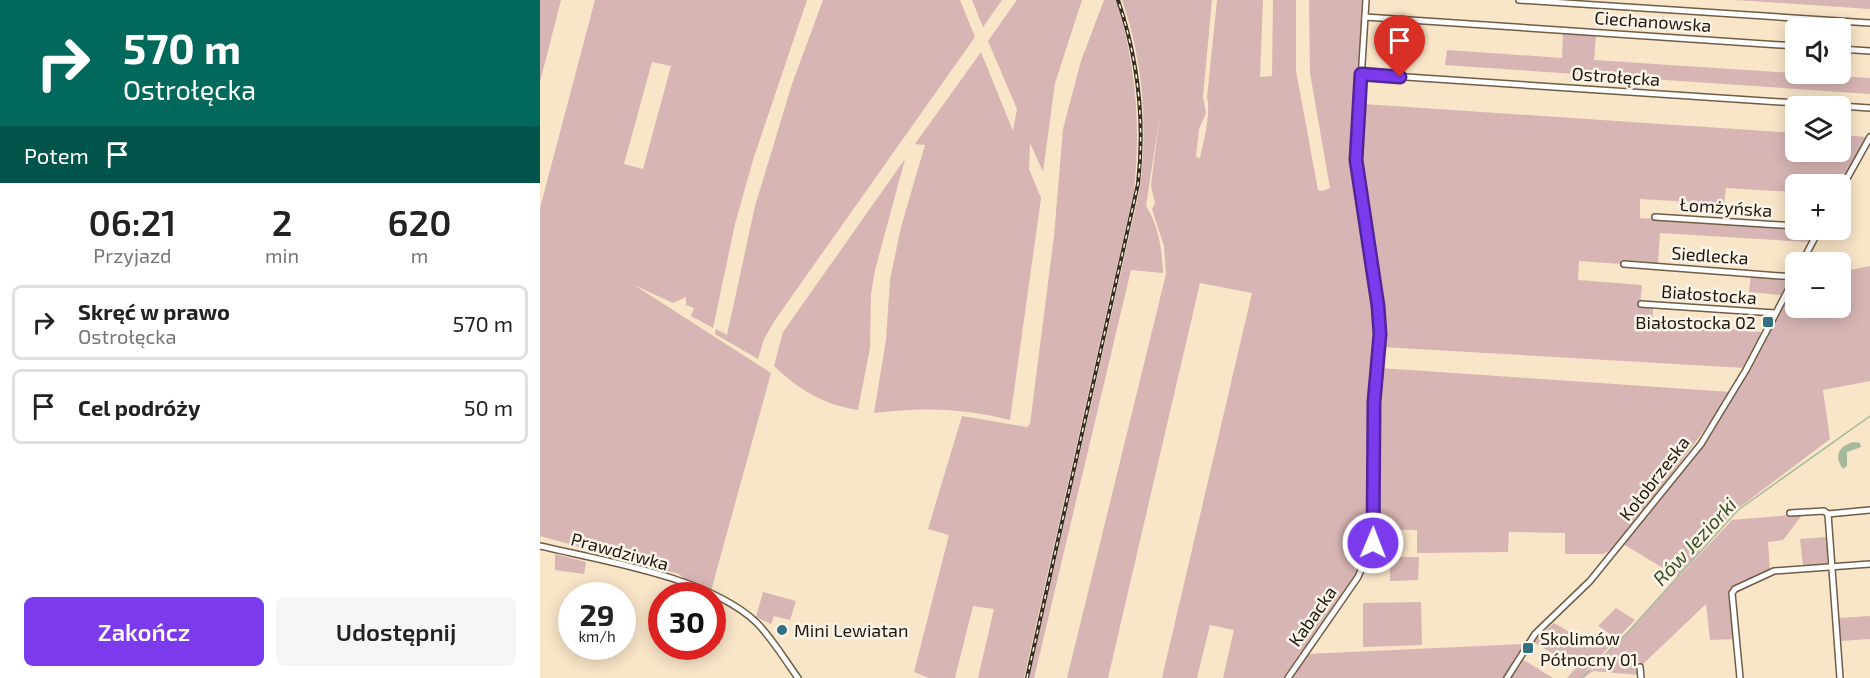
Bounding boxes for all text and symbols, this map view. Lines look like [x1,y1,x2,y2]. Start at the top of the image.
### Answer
street label: Ciechanowska [1594,6,1712,36]
pin [1374,15,1425,77]
map controls [1785,18,1851,318]
button: sound [1785,18,1851,84]
text: 570 m [123,22,241,72]
icon: right [24,24,102,102]
icon: arrive [1383,24,1416,57]
street label: Ostrołęcka [1571,62,1661,90]
text: Ostrołęcka [123,73,256,105]
button: layers [1785,96,1851,162]
icon: arrive [101,138,134,171]
text: Potem [24,142,89,168]
button: + [1785,174,1851,240]
street label: Łomżyńska [1679,193,1773,221]
text: 06:21 [89,200,176,243]
text: 2 [272,200,292,243]
text: 620 [388,200,451,243]
street label: Siedlecka [1671,241,1749,269]
text: Przyjazd [93,243,172,267]
text: min [265,243,299,267]
text: m [411,243,428,267]
button: − [1785,252,1851,318]
street label: Białostocka [1660,280,1758,308]
text: Skręć w prawo [78,298,230,324]
icon: right [27,306,60,339]
text: 570 m [452,310,513,336]
place label: Białostocka 02 [1635,311,1756,333]
marker: Białostocka 02 [1761,315,1775,329]
text: Ostrołęcka [78,324,177,348]
icon: arrive [27,390,60,423]
text: Cel podróży [78,394,200,420]
text: 50 m [464,394,513,420]
street label: Kołobrzeska [1614,431,1694,525]
water label: Rów Jeziorki [1647,492,1741,590]
position arrow [1341,511,1405,575]
street label: Prawdziwka [569,527,671,575]
speed limit sign: 30 [648,582,726,660]
street label: Kabacka [1283,582,1341,650]
text: 29 [579,596,615,632]
button: Zakończ [24,597,264,666]
button: Udostępnij [276,597,516,666]
place label: Mini Lewiatan [794,619,908,641]
marker: Mini Lewiatan [775,623,789,637]
text: km/h [578,627,616,645]
place label: Skolimów Północny 01 [1540,627,1638,670]
marker: Skolimów Północny 01 [1521,641,1535,655]

